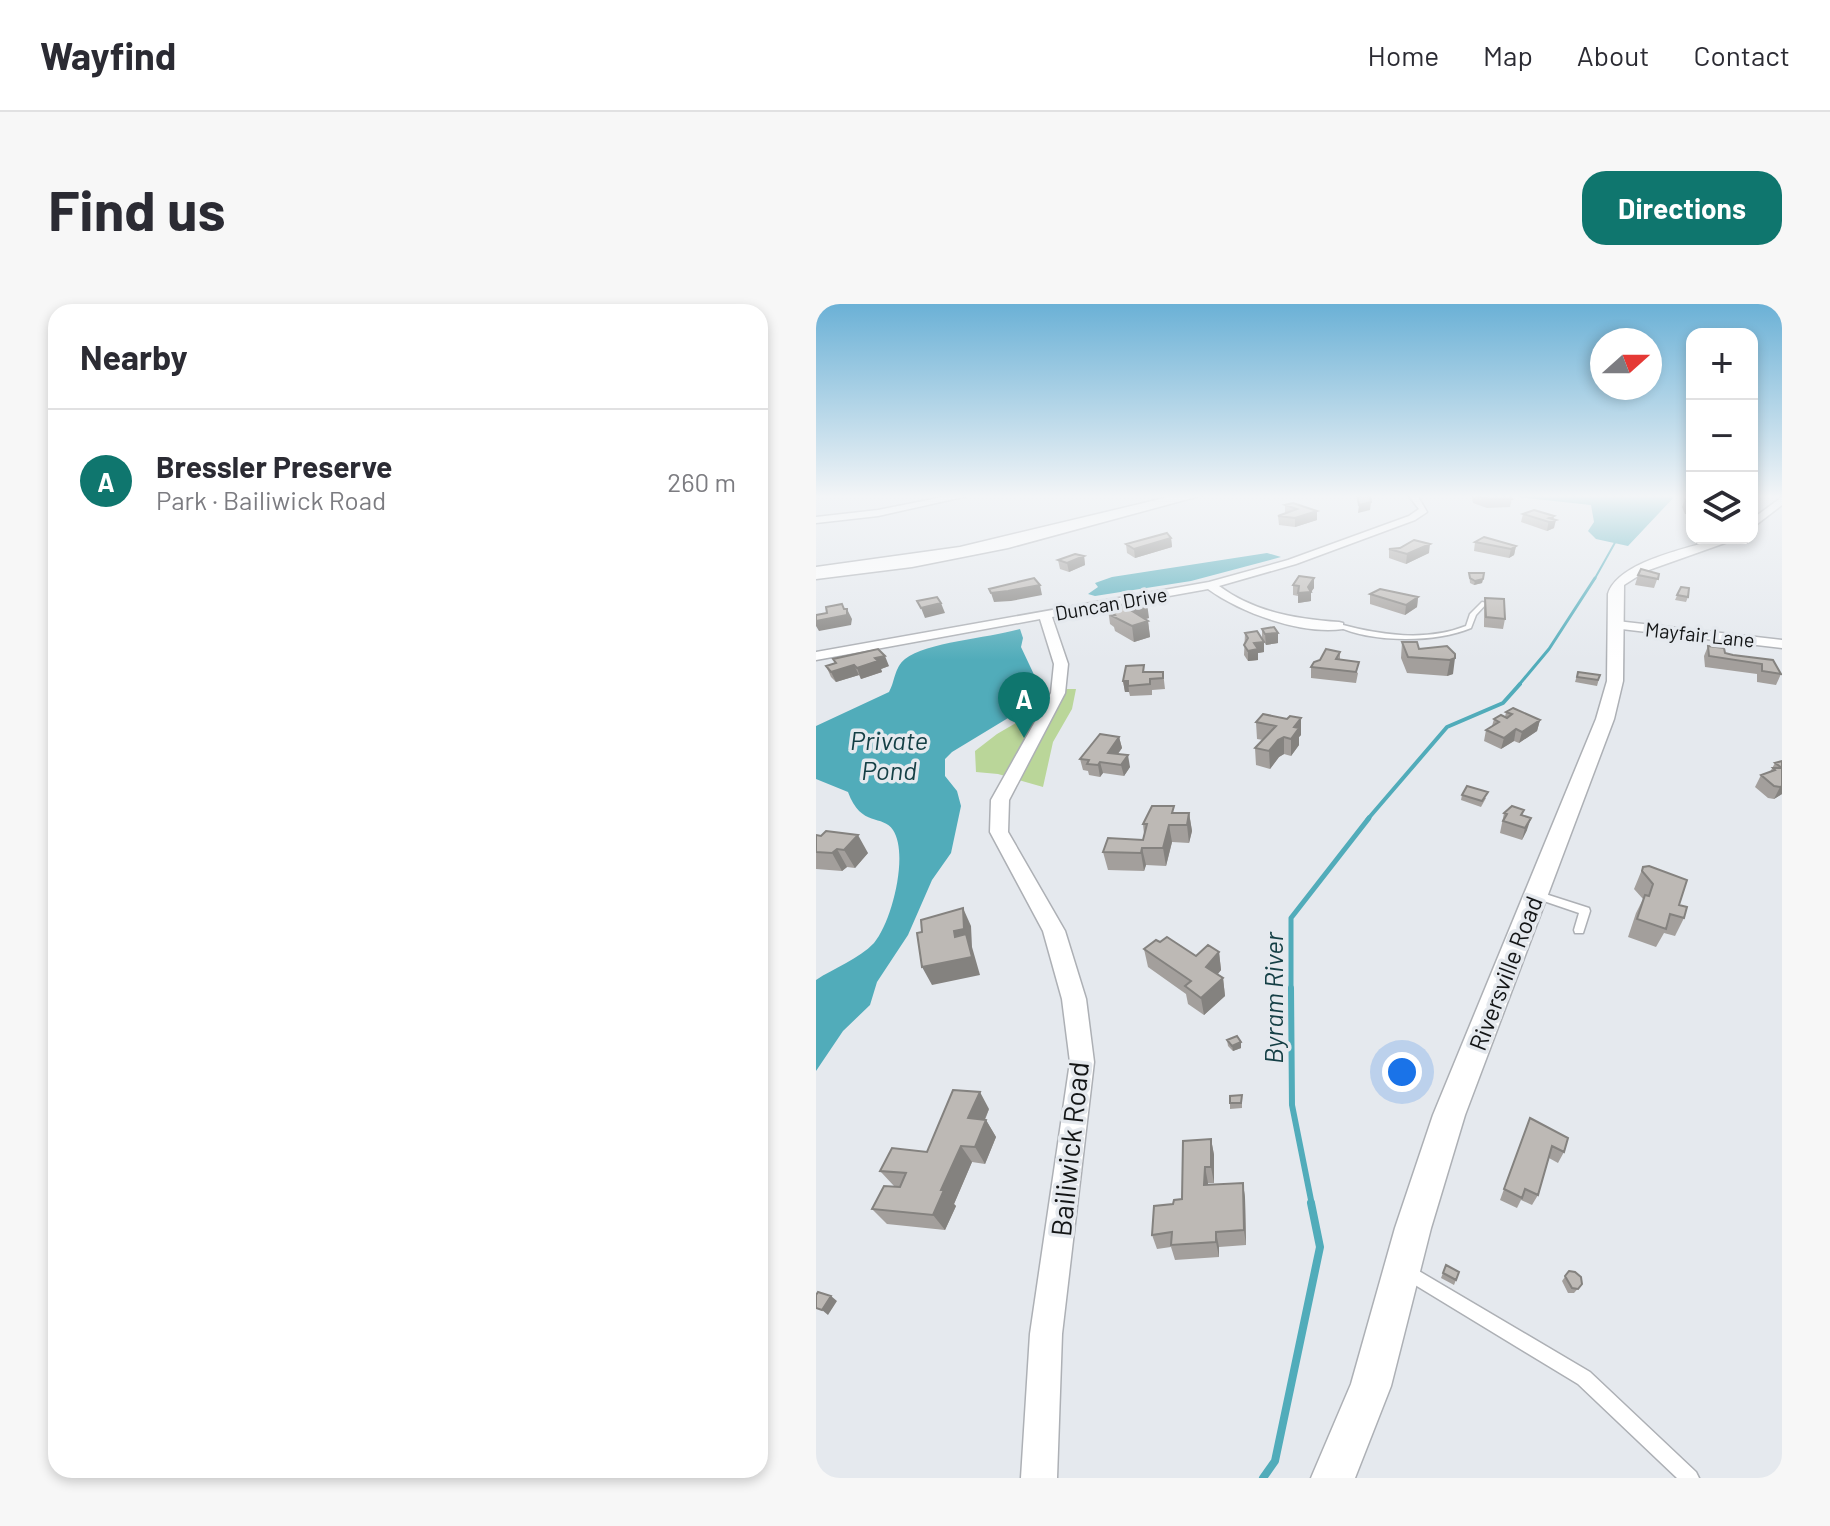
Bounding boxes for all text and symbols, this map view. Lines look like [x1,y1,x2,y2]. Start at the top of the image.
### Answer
text: Wayfind [40,32,176,78]
text: Home [1368,38,1439,72]
text: Map [1483,38,1533,72]
text: About [1577,38,1649,72]
text: Contact [1693,38,1790,72]
button: Directions [1582,171,1782,245]
text: Find us [48,175,226,242]
north arrow [1590,328,1662,400]
map controls [1686,328,1758,544]
button: + [1686,328,1758,400]
text: Nearby [80,336,188,377]
button: − [1686,400,1758,472]
text: Bressler Preserve [156,448,392,484]
text: A [97,466,115,497]
text: 260 m [667,466,736,497]
button: layers [1686,472,1758,544]
text: Park · Bailiwick Road [156,484,386,515]
street label: Duncan Drive [1053,581,1169,625]
street label: Mayfair Lane [1644,616,1756,652]
pin: A [998,672,1050,738]
water label: Private Pond [850,724,928,785]
street label: Riversville Road [1462,892,1548,1054]
water label: Byram River [1257,931,1288,1064]
your location [1382,1052,1422,1092]
street label: Bailiwick Road [1043,1060,1095,1238]

